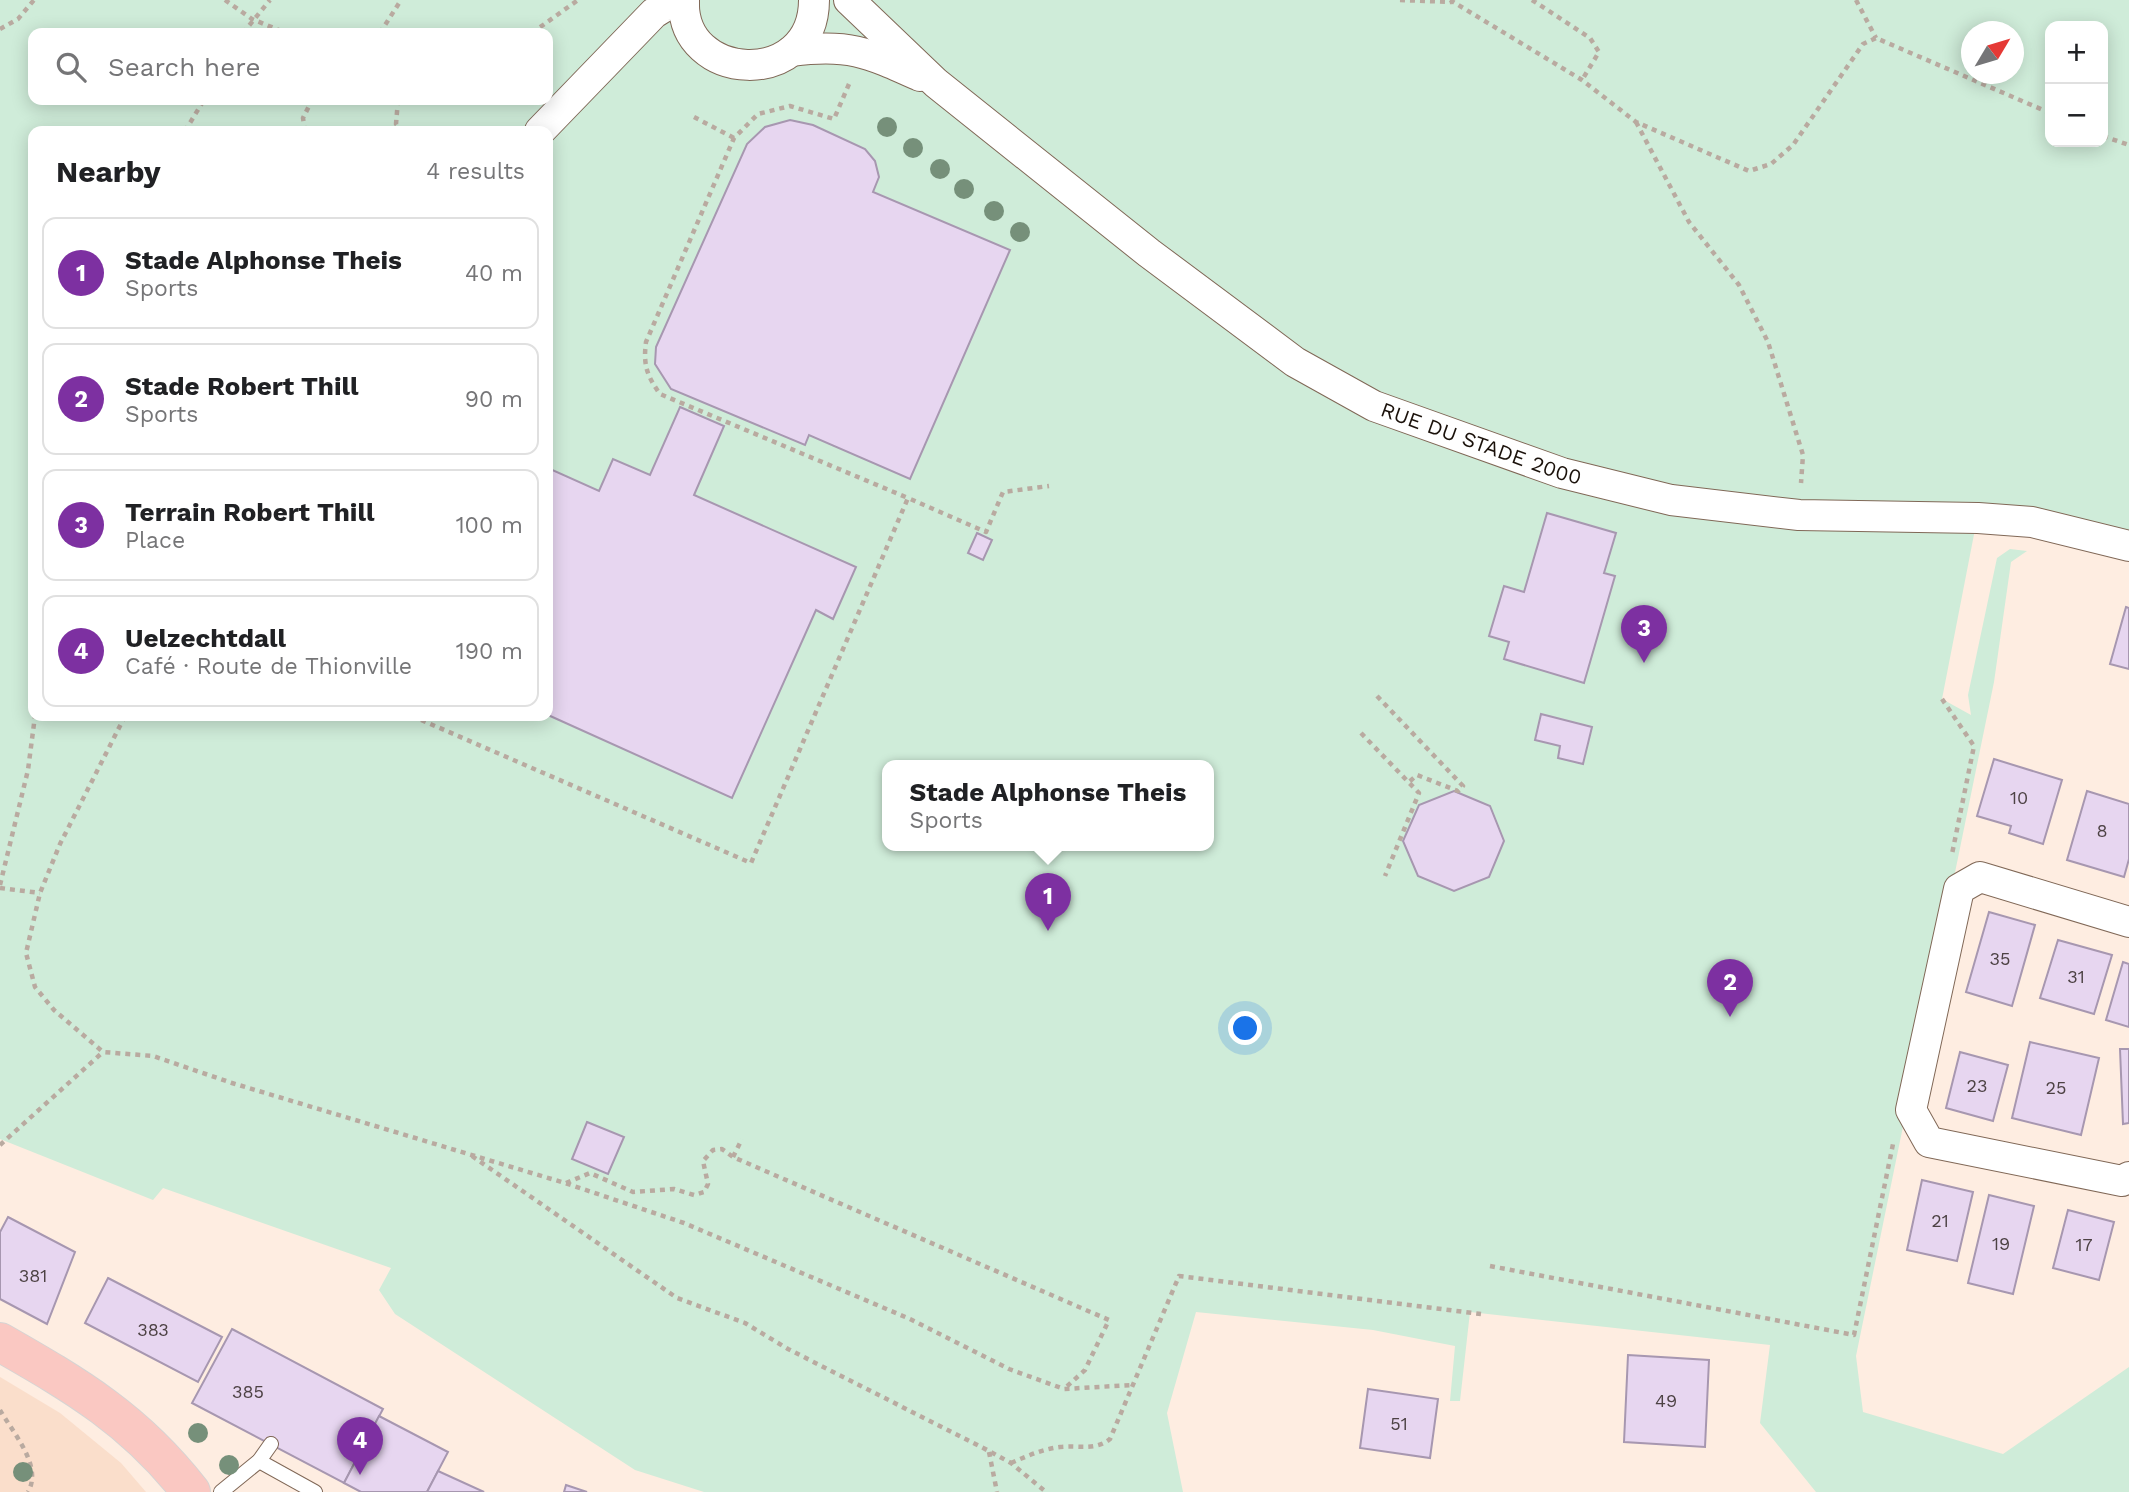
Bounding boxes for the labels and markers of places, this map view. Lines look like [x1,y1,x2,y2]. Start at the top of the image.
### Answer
pin: 3 [1621,605,1667,663]
pin: 1 [1025,873,1071,931]
pin: 2 [1707,959,1753,1017]
pin: 4 [337,1417,383,1475]

